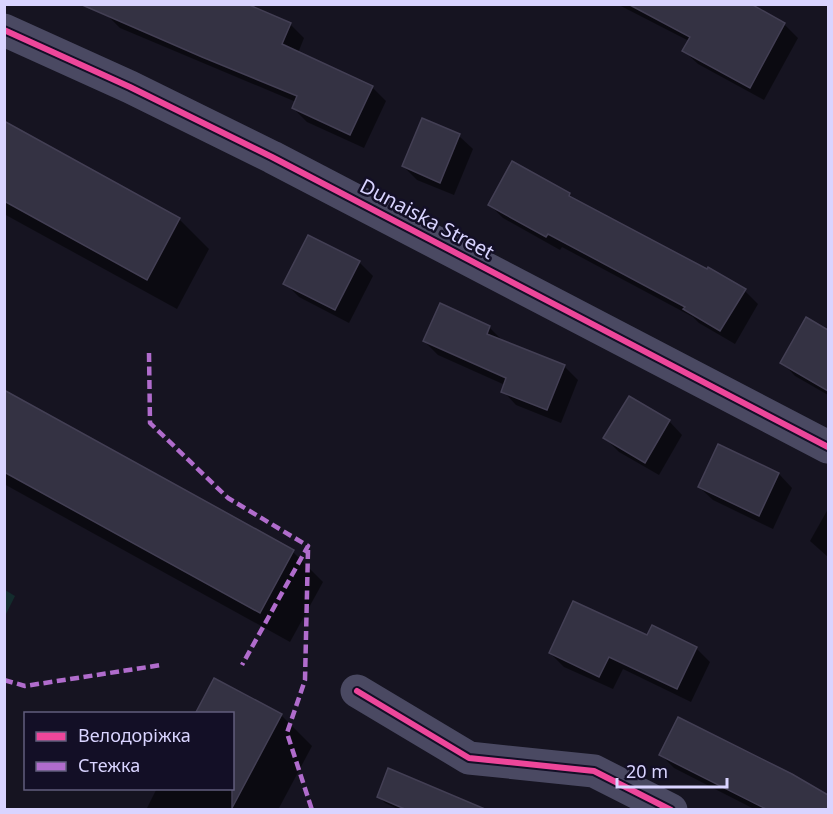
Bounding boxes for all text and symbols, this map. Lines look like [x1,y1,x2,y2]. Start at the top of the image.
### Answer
street label: Dunaiska Street [355,172,499,265]
legend [24,712,234,790]
text: Велодоріжка [78,723,191,747]
scale bar [617,751,726,789]
text: Стежка [78,753,140,777]
text: 20 m [626,759,668,783]

